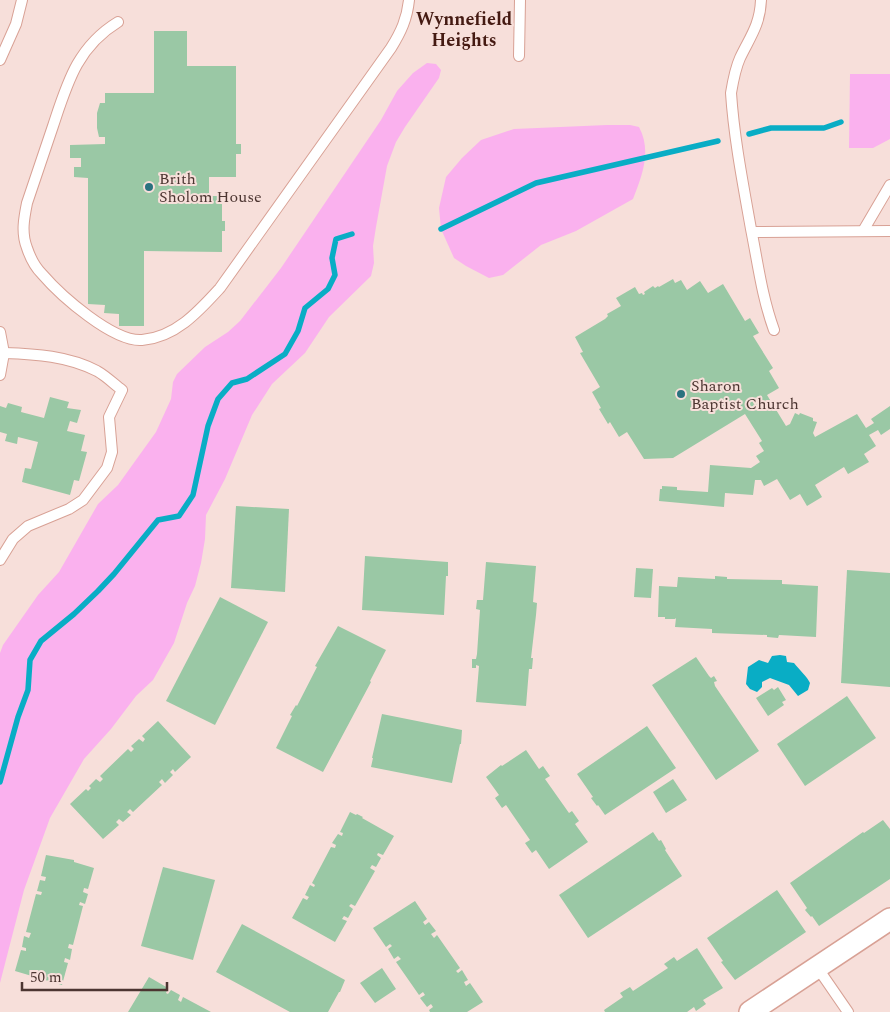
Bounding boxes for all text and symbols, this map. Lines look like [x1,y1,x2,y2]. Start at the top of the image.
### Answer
district label: Wynnefield Heights [416,6,513,54]
place label: Brith Sholom House [159,167,262,209]
marker: Brith Sholom House [143,181,155,193]
place label: Sharon Baptist Church [691,374,799,416]
marker: Sharon Baptist Church [675,388,687,400]
scale bar [22,960,168,992]
text: 50 m [30,966,62,989]

